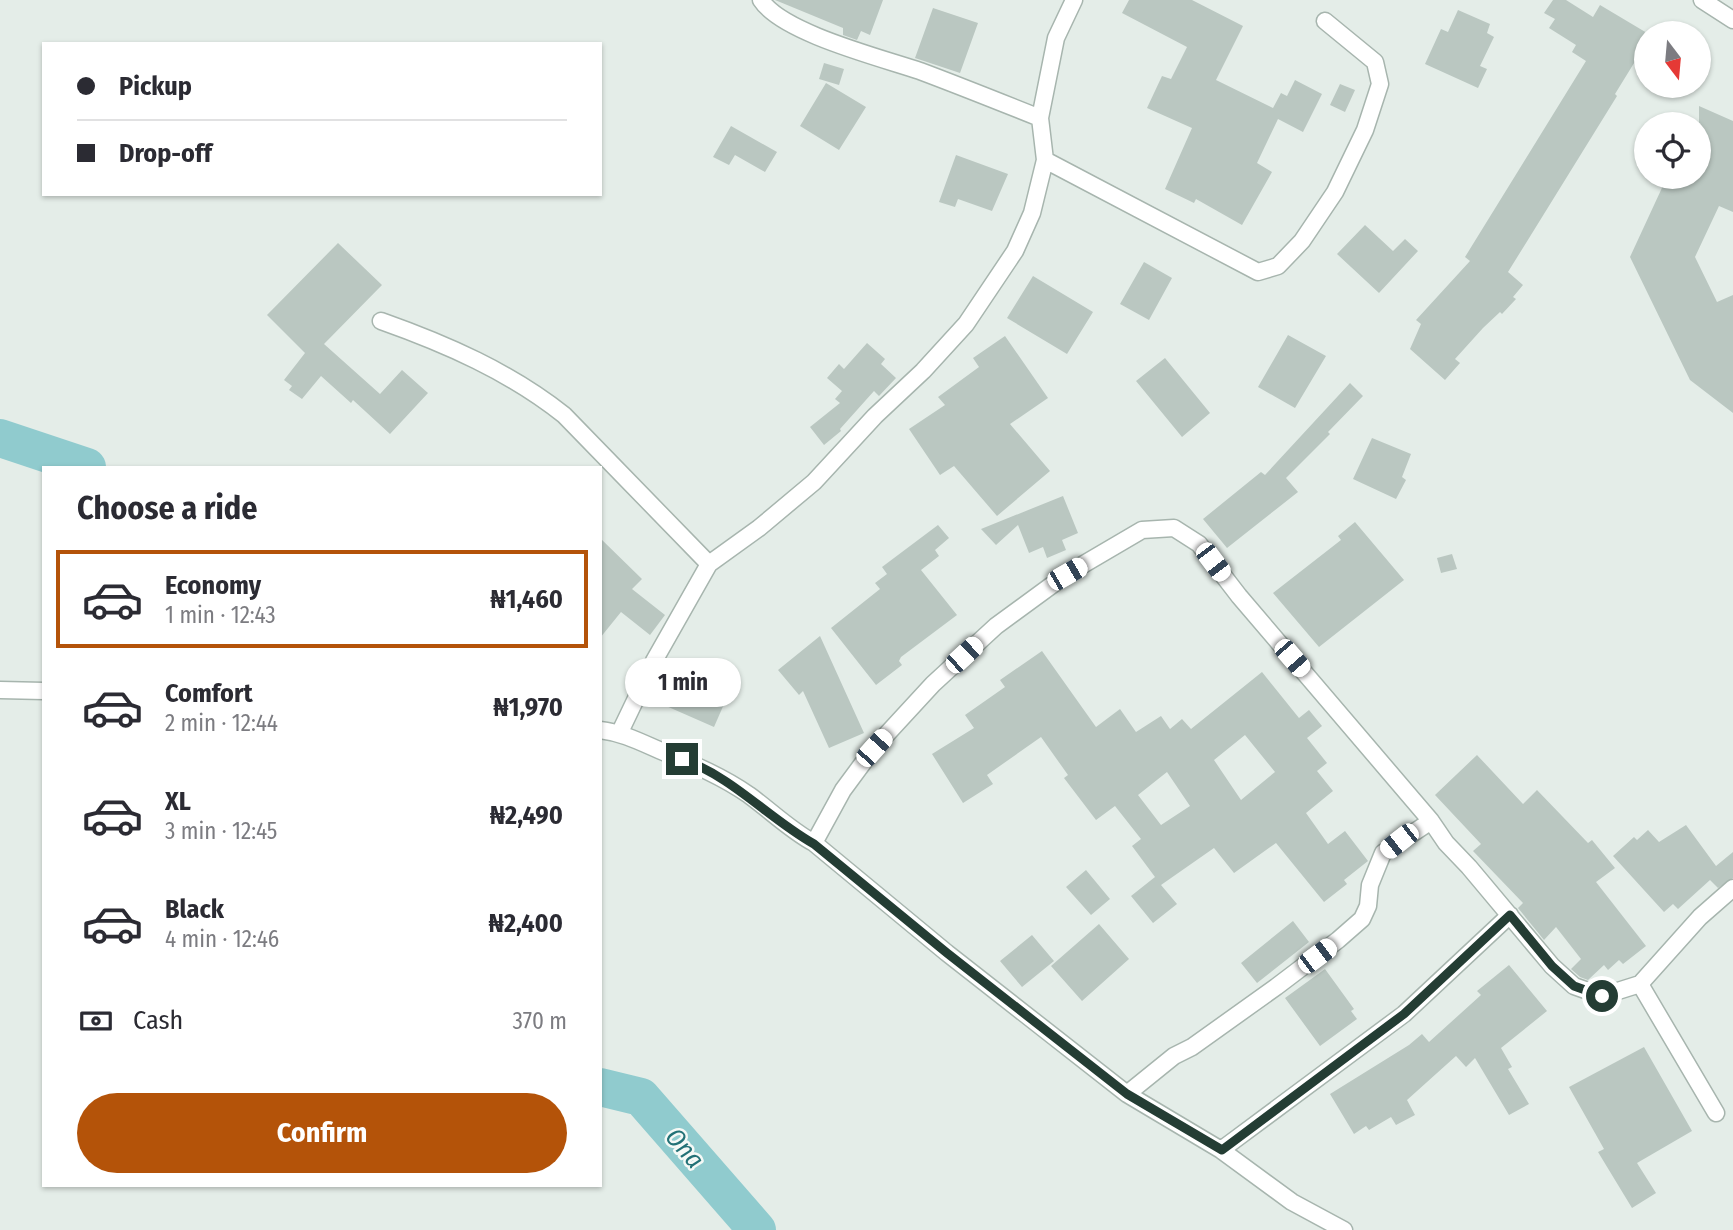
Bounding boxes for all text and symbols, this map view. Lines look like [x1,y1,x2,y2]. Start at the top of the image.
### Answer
north arrow [1634,21,1712,98]
map controls [1634,21,1711,189]
text: Pickup [119,71,192,102]
button: locate [1634,112,1711,189]
text: Drop-off [119,138,212,169]
text: Choose a ride [77,489,258,527]
car [1192,539,1235,585]
car [1044,554,1091,594]
icon: car [81,568,144,631]
text: Economy [165,570,261,601]
text: ₦1,460 [490,584,563,615]
text: 1 min · 12:43 [165,601,276,629]
car [942,633,987,677]
car [1271,635,1314,681]
callout: 1 min [624,658,740,706]
text: 1 min [658,668,708,696]
icon: car [81,676,144,739]
text: Comfort [165,678,253,709]
text: ₦1,970 [493,692,563,723]
text: 2 min · 12:44 [165,709,278,737]
car [853,725,896,771]
route end [666,743,698,775]
icon: car [81,784,144,847]
text: XL [165,786,191,817]
text: ₦2,490 [490,800,563,831]
text: 3 min · 12:45 [165,817,277,845]
car [1376,820,1423,862]
icon: car [81,892,144,955]
text: Black [165,894,224,925]
text: ₦2,400 [489,908,563,939]
text: 4 min · 12:46 [165,925,279,953]
car [1294,935,1341,977]
route start [1586,980,1618,1012]
icon: cash [77,1002,115,1040]
text: Cash [133,1005,183,1036]
text: 370 m [513,1007,567,1035]
button: Confirm [77,1093,567,1173]
water label: Ona [659,1122,711,1175]

